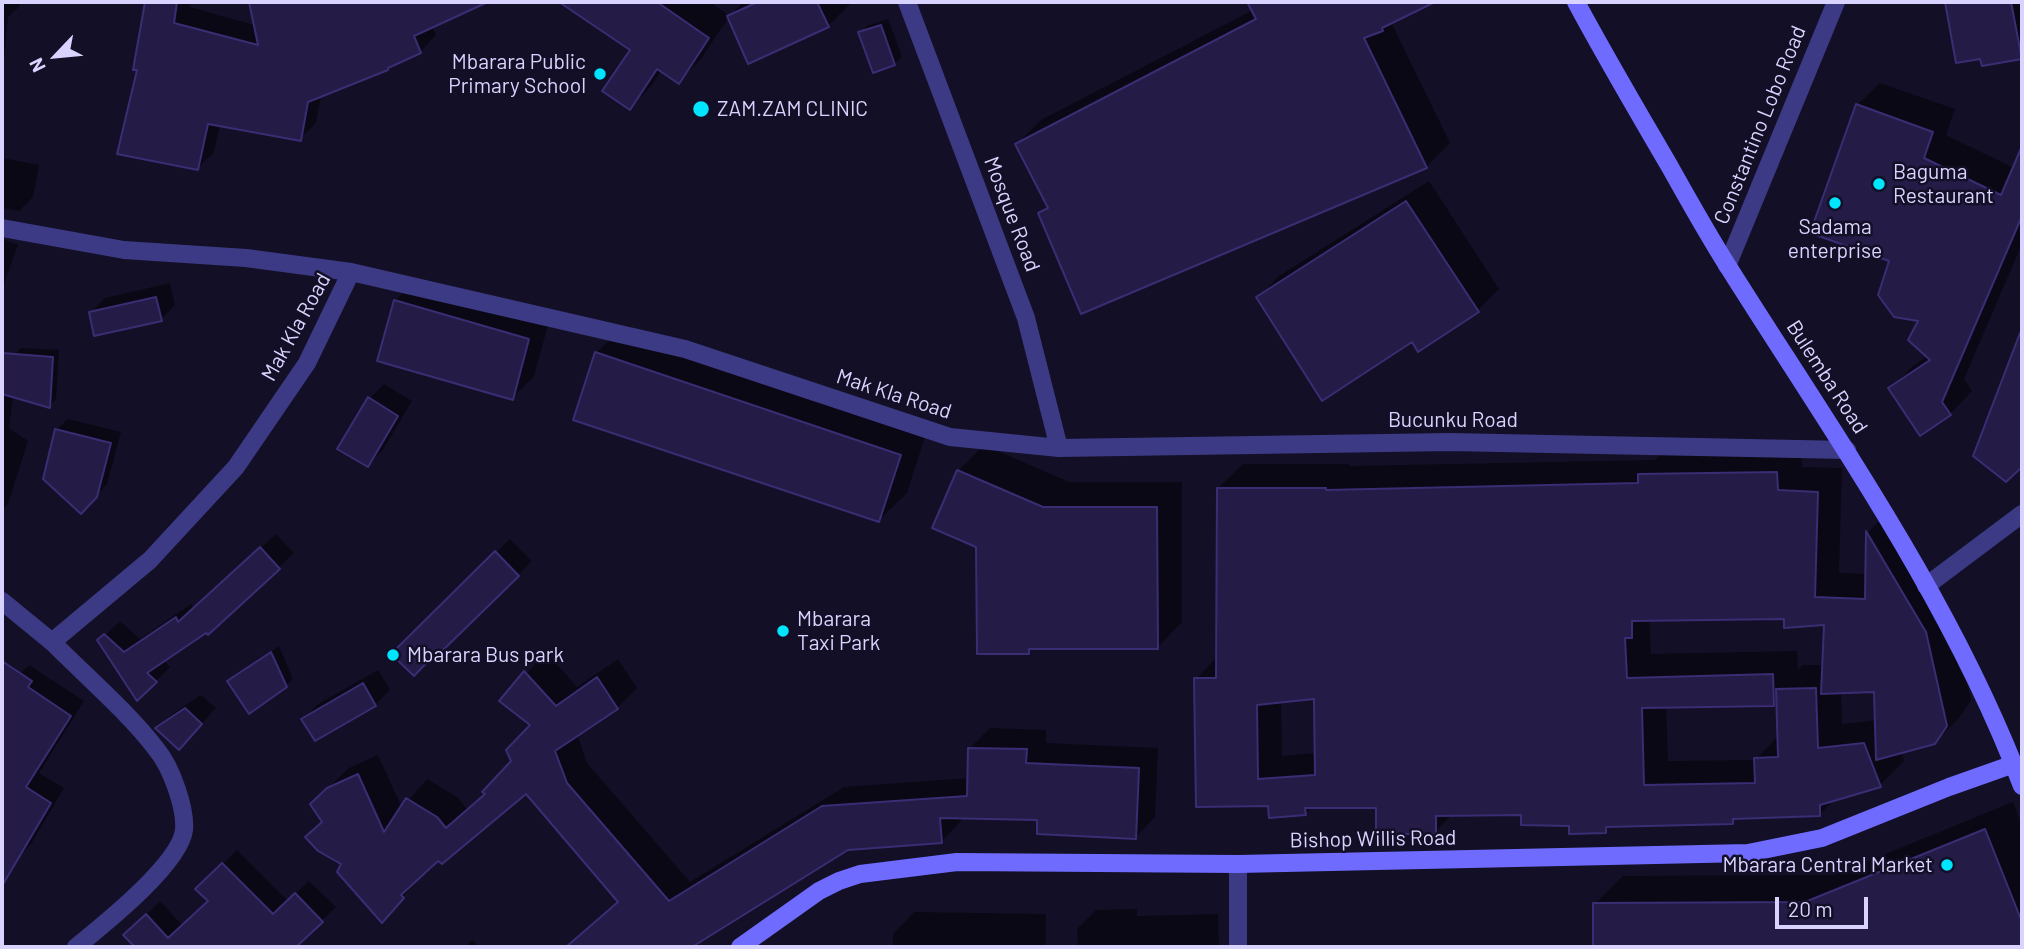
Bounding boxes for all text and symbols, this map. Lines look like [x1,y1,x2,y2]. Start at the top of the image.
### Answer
north arrow [21,21,91,91]
street label: Constantino Lobo Road [1709,22,1811,228]
place label: Mbarara Public Primary School [448,49,586,99]
text: N [24,55,50,76]
marker: Mbarara Public Primary School [592,66,608,82]
place label: ZAM.ZAM CLINIC [717,96,868,122]
marker: ZAM.ZAM CLINIC [691,99,711,119]
street label: Mosque Road [979,153,1045,275]
place label: Baguma Restaurant [1893,159,1994,209]
marker: Baguma Restaurant [1871,176,1887,192]
marker: Sadama enterprise [1827,195,1843,211]
place label: Sadama enterprise [1788,214,1882,264]
street label: Mak Kla Road [256,269,336,385]
street label: Bulemba Road [1781,315,1873,439]
street label: Mak Kla Road [833,364,955,424]
street label: Bucunku Road [1388,407,1518,433]
place label: Mbarara Taxi Park [797,606,880,656]
marker: Mbarara Taxi Park [775,623,791,639]
place label: Mbarara Bus park [407,642,564,668]
marker: Mbarara Bus park [385,647,401,663]
street label: Bishop Willis Road [1290,825,1456,853]
place label: Mbarara Central Market [1722,852,1933,878]
marker: Mbarara Central Market [1939,857,1955,873]
scale bar [1779,883,1872,927]
text: 20 m [1788,896,1833,921]

